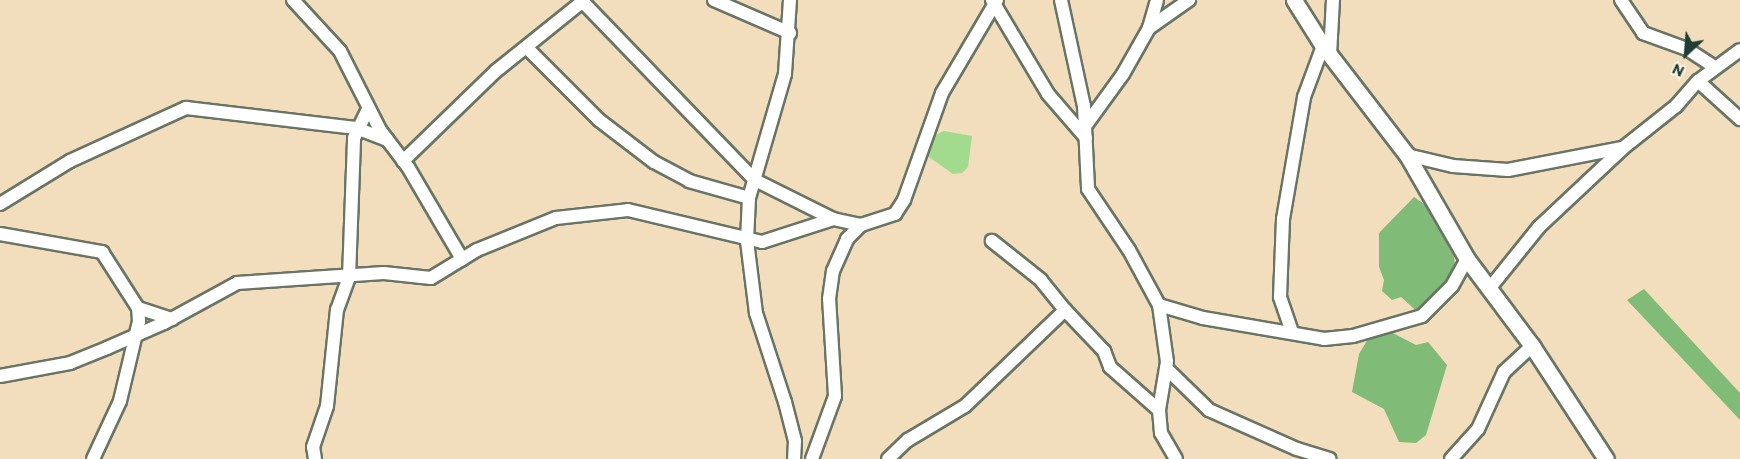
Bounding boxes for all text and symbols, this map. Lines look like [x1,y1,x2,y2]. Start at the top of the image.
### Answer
north arrow [1656,24,1716,84]
text: N [1669,60,1687,82]

